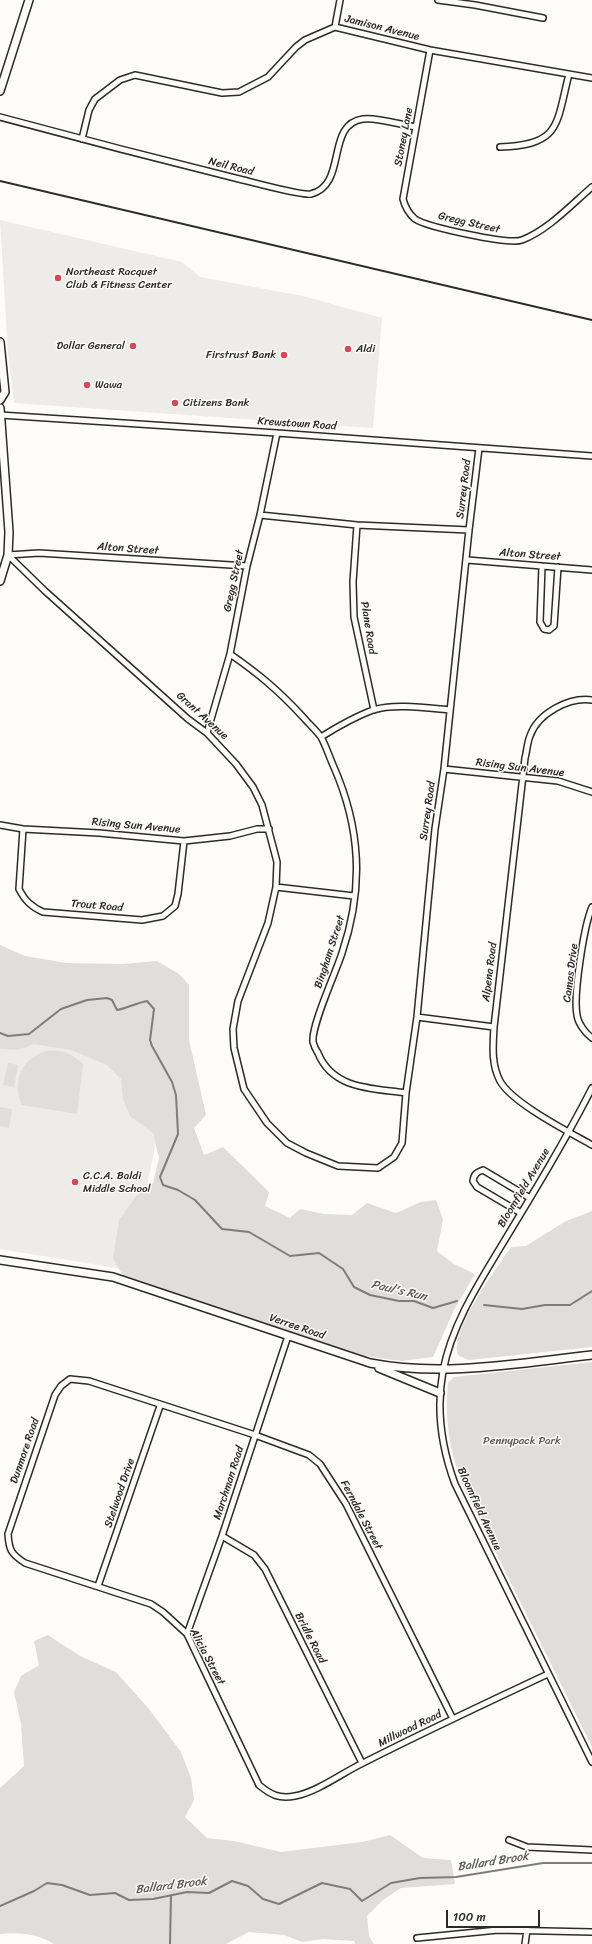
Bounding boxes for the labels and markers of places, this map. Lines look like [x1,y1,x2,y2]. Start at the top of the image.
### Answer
place label: Northeast Racquet Club & Fitness Center [66,265,172,291]
marker: Northeast Racquet Club & Fitness Center [53,273,63,283]
place label: Dollar General [56,339,125,353]
marker: Dollar General [128,341,138,351]
place label: Aldi [356,342,375,356]
marker: Aldi [343,344,353,354]
place label: Firstrust Bank [206,348,276,362]
marker: Firstrust Bank [279,350,289,360]
place label: Wawa [95,378,122,392]
marker: Wawa [82,380,92,390]
place label: Citizens Bank [183,396,249,410]
marker: Citizens Bank [170,398,180,408]
place label: C.C.A. Baldi Middle School [83,1169,151,1195]
marker: C.C.A. Baldi Middle School [70,1177,80,1187]

